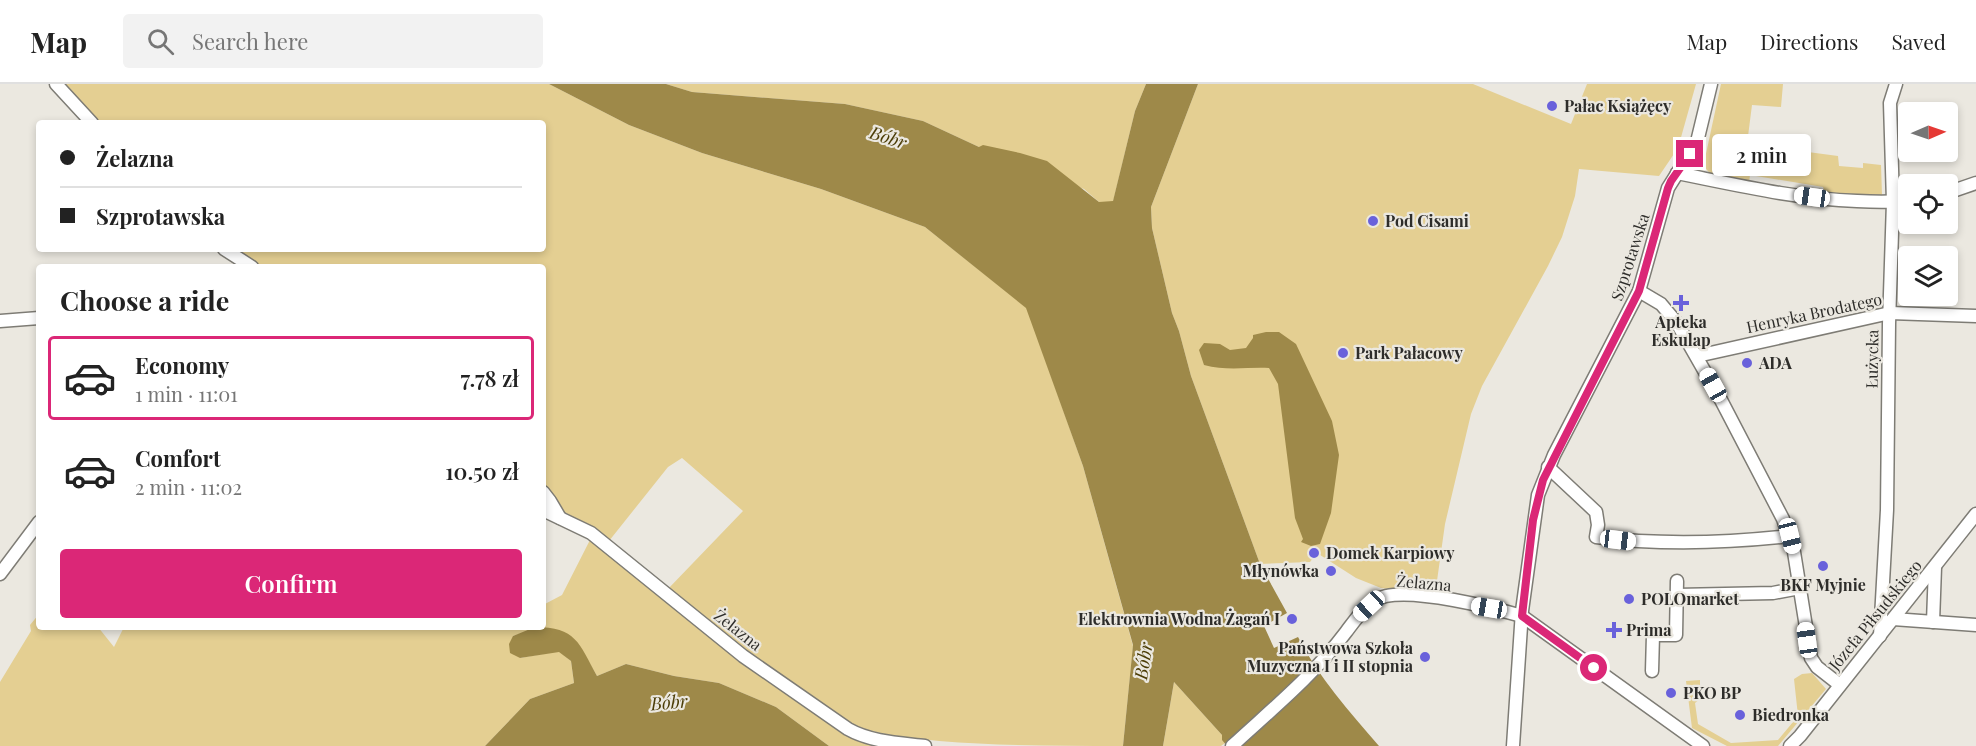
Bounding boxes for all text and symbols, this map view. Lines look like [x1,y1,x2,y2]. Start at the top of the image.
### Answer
search box [123,14,543,68]
text: Map [30,23,87,60]
icon: search [144,25,177,58]
text: Search here [192,26,308,56]
text: Map [1686,27,1727,55]
text: Directions [1760,27,1858,55]
text: Saved [1891,27,1946,55]
place label: Pałac Książęcy [1564,95,1672,116]
marker: Pałac Książęcy [1545,99,1559,113]
north arrow [1898,102,1958,162]
map controls [1898,102,1958,306]
water label: Bóbr [866,120,911,155]
callout: 2 min [1711,133,1810,175]
route end [1676,140,1703,167]
text: 2 min [1736,141,1787,168]
text: Żelazna [96,143,174,173]
button: locate [1898,174,1958,234]
car [1793,186,1831,208]
text: Szprotawska [96,201,225,231]
place label: Pod Cisami [1385,210,1469,231]
street label: Szprotawska [1606,210,1654,303]
marker: Pod Cisami [1366,214,1380,228]
button: layers [1898,246,1958,306]
text: Choose a ride [60,282,229,318]
street label: Henryka Brodatego [1744,288,1884,337]
marker: Apteka Eskulap [1674,296,1688,310]
place label: Apteka Eskulap [1651,311,1711,350]
street label: Łużycka [1860,329,1883,388]
place label: Park Pałacowy [1355,342,1463,363]
marker: Park Pałacowy [1336,346,1350,360]
text: Economy [135,350,229,380]
icon: car [63,351,117,405]
place label: ADA [1758,352,1792,373]
marker: ADA [1740,356,1754,370]
text: 7.78 zł [461,363,519,393]
car [1696,365,1730,405]
text: 1 min · 11:01 [135,380,238,407]
text: Comfort [135,443,221,473]
icon: car [63,444,117,498]
text: 10.50 zł [445,456,519,486]
text: 2 min · 11:02 [135,473,242,500]
car [1777,516,1803,556]
car [1599,529,1637,551]
place label: Domek Karpiowy [1326,542,1455,563]
marker: Domek Karpiowy [1307,546,1321,560]
button: Confirm [60,549,522,618]
street label: Józefa Piłsudskiego [1823,555,1926,675]
marker: BKF Myjnie [1816,559,1830,573]
place label: Młynówka [1243,560,1320,581]
marker: Młynówka [1324,564,1338,578]
street label: Żelazna [1396,570,1452,595]
place label: BKF Myjnie [1780,574,1866,595]
car [1350,587,1388,625]
place label: POLOmarket [1641,588,1739,609]
marker: POLOmarket [1622,592,1636,606]
car [1470,596,1508,620]
street label: Żelazna [710,604,767,655]
place label: Elektrownia Wodna Żagań I [1078,608,1280,629]
marker: Elektrownia Wodna Żagań I [1285,612,1299,626]
place label: Prima [1626,619,1672,640]
car [1796,621,1818,659]
marker: Prima [1607,623,1621,637]
place label: Państwowa Szkoła Muzyczna I i II stopnia [1247,637,1414,676]
water label: Bóbr [1128,639,1158,682]
marker: Państwowa Szkoła Muzyczna I i II stopnia [1418,650,1432,664]
route start [1580,654,1607,681]
place label: PKO BP [1683,682,1741,703]
marker: PKO BP [1664,686,1678,700]
water label: Bóbr [648,688,690,716]
place label: Biedronka [1752,704,1830,725]
marker: Biedronka [1733,708,1747,722]

